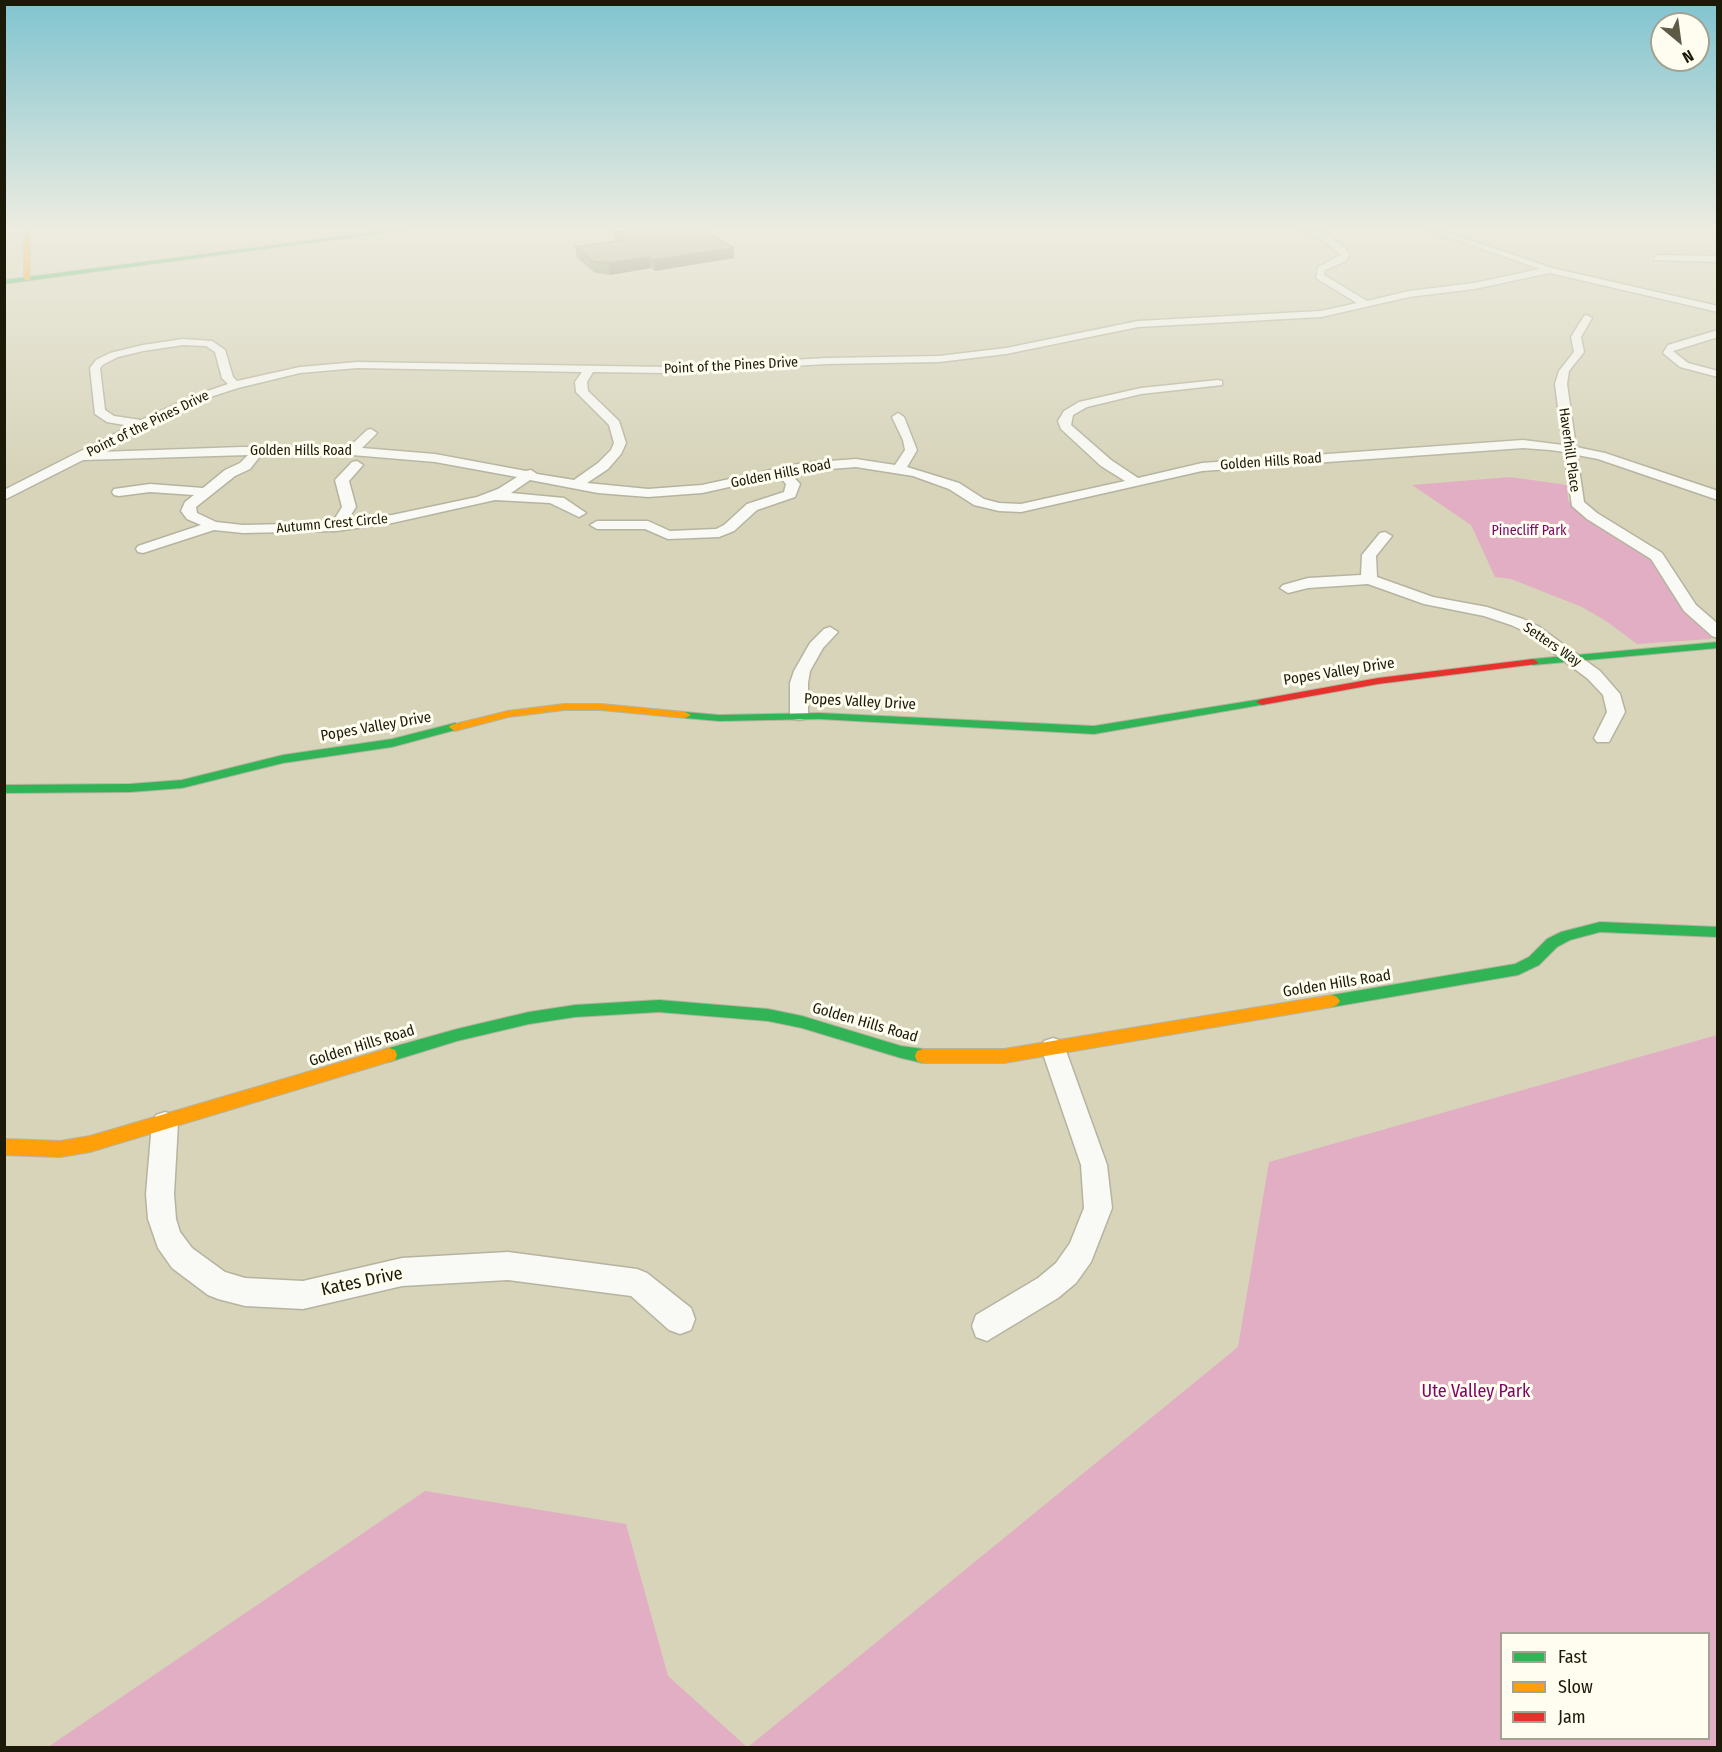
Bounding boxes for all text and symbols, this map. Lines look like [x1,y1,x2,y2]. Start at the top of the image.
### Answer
north arrow [1650,12,1710,72]
text: N [1679,46,1697,67]
street label: Point of the Pines Drive [664,354,798,378]
street label: Point of the Pines Drive [84,387,212,461]
street label: Haverhill Place [1555,407,1583,493]
street label: Golden Hills Road [250,443,352,459]
street label: Golden Hills Road [1220,450,1322,474]
street label: Golden Hills Road [729,456,833,492]
street label: Autumn Crest Circle [276,511,388,537]
park label: Pinecliff Park [1491,523,1567,539]
street label: Setters Way [1520,619,1584,671]
street label: Popes Valley Drive [1282,654,1396,690]
street label: Popes Valley Drive [804,690,916,714]
street label: Popes Valley Drive [319,708,433,746]
street label: Golden Hills Road [1282,967,1392,1001]
street label: Golden Hills Road [810,999,920,1047]
street label: Golden Hills Road [307,1021,417,1071]
street label: Kates Drive [319,1263,405,1301]
park label: Ute Valley Park [1422,1381,1530,1403]
legend [1500,1632,1710,1740]
text: Fast [1558,1646,1587,1668]
text: Slow [1558,1676,1593,1698]
text: Jam [1558,1706,1586,1728]

